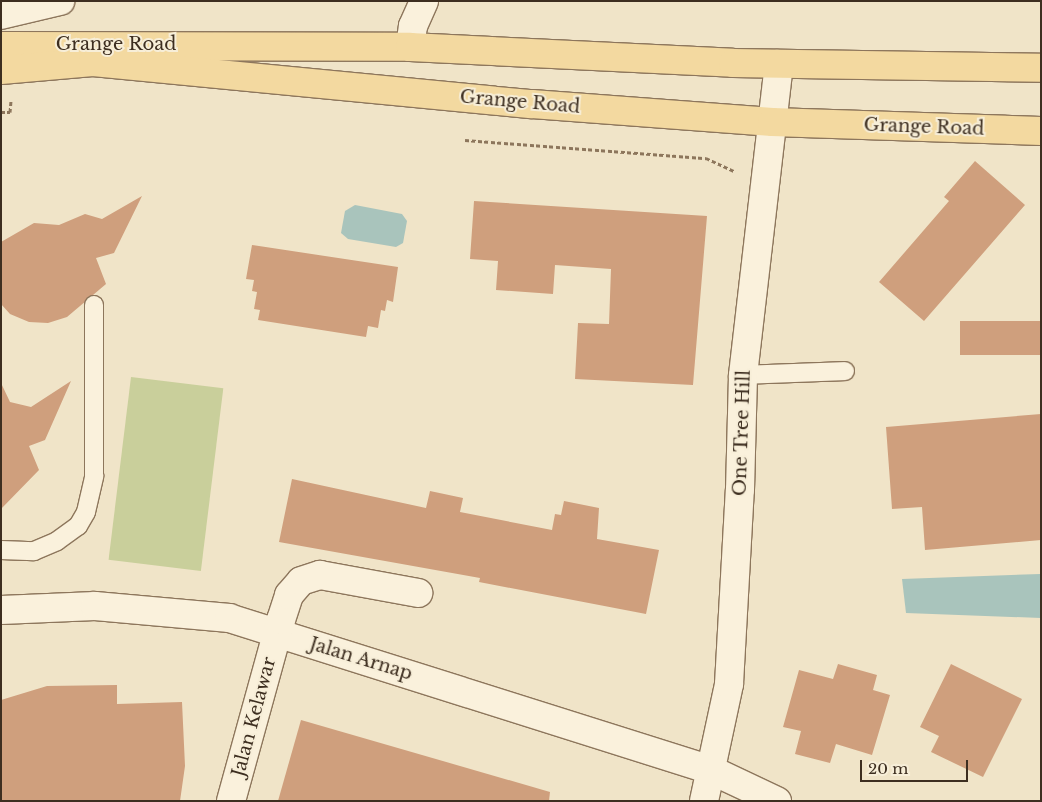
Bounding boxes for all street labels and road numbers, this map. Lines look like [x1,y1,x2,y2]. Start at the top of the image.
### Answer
street label: Grange Road [56,33,176,55]
street label: Grange Road [459,86,581,118]
street label: Grange Road [863,114,985,140]
street label: One Tree Hill [729,369,755,497]
street label: Jalan Arnap [307,633,415,685]
street label: Jalan Kelawar [228,655,280,779]

